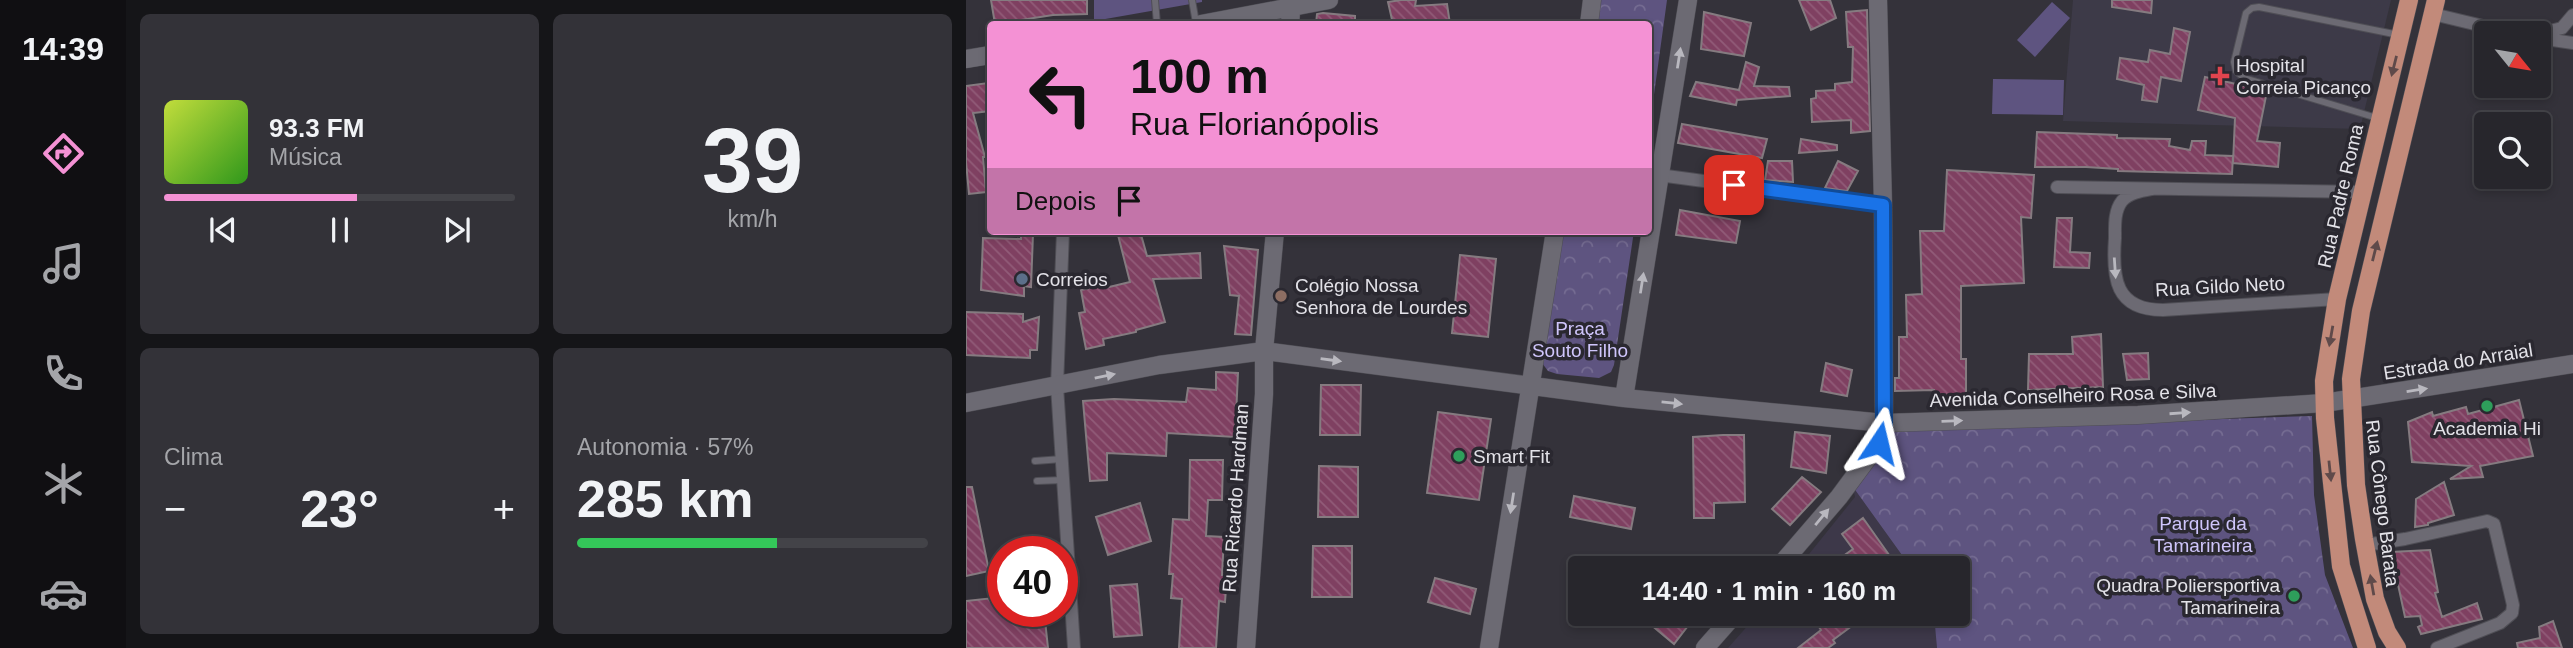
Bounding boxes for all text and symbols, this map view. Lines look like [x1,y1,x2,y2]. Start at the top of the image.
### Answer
north arrow [2474,21,2552,98]
map controls [2474,21,2551,189]
text: 14:39 [22,31,104,67]
one-way arrow [1674,47,1685,69]
icon: left [1015,49,1106,140]
text: 100 m [1130,49,1269,103]
place label: Hospital Correia Picanço [2236,55,2371,98]
one-way arrow [2388,56,2399,78]
marker: Hospital Correia Picanço [2210,66,2230,86]
text: Rua Florianópolis [1130,106,1379,142]
text: 39 [702,110,803,211]
button: search [2474,112,2551,189]
text: 93.3 FM [269,113,364,143]
street label: Rua Padre Roma [2314,122,2367,270]
icon: directions [39,129,88,178]
text: Música [269,144,342,170]
pin [1704,155,1764,215]
icon: arrive [1715,166,1753,204]
icon: arrive [1110,182,1148,220]
text: Depois [1015,186,1096,216]
text: km/h [728,206,777,232]
icon: previous [204,211,242,249]
icon: pause [321,211,359,249]
icon: next [438,211,476,249]
icon: music [39,239,88,288]
one-way arrow [2370,240,2381,262]
one-way arrow [2110,257,2121,279]
place label: Correios [1036,269,1108,290]
marker: Correios [1014,271,1030,287]
one-way arrow [1637,271,1648,293]
street label: Rua Gildo Neto [2155,273,2285,300]
place label: Colégio Nossa Senhora de Lourdes [1295,275,1467,318]
marker: Colégio Nossa Senhora de Lourdes [1273,288,1289,304]
park label: Praça Souto Filho [1532,318,1628,361]
one-way arrow [2325,325,2336,347]
street label: Estrada do Arraial [2382,339,2534,384]
icon: phone [39,349,88,398]
one-way arrow [1321,354,1343,365]
one-way arrow [1094,371,1116,382]
street label: Avenida Conselheiro Rosa e Silva [1929,380,2217,411]
one-way arrow [2407,384,2429,395]
one-way arrow [1661,398,1683,409]
marker: Academia Hi [2479,398,2495,414]
street label: Rua Ricardo Hardman [1218,403,1253,593]
position arrow [1842,406,1916,480]
one-way arrow [2169,407,2191,418]
one-way arrow [1942,415,1964,426]
street label: Rua Cônego Barata [2362,418,2403,588]
place label: Academia Hi [2433,418,2541,439]
text: Autonomia · 57% [577,434,753,460]
text: Clima [164,444,223,470]
place label: Smart Fit [1473,446,1551,467]
marker: Smart Fit [1451,448,1467,464]
icon: climate [39,459,88,508]
one-way arrow [2325,461,2336,483]
text: 285 km [577,470,753,528]
text: 23° [300,480,379,538]
text: − [164,488,186,530]
text: + [493,488,515,530]
one-way arrow [1506,492,1517,514]
one-way arrow [1814,509,1829,527]
park label: Parque da Tamarineira [2153,513,2253,556]
speed limit sign: 40 [987,536,1078,627]
icon: car [39,569,88,618]
one-way arrow [2366,574,2377,596]
place label: Quadra Poliersportiva Tamarineira [2096,575,2280,618]
text: 14:40 · 1 min · 160 m [1642,576,1896,606]
marker: Quadra Poliersportiva Tamarineira [2286,588,2302,604]

